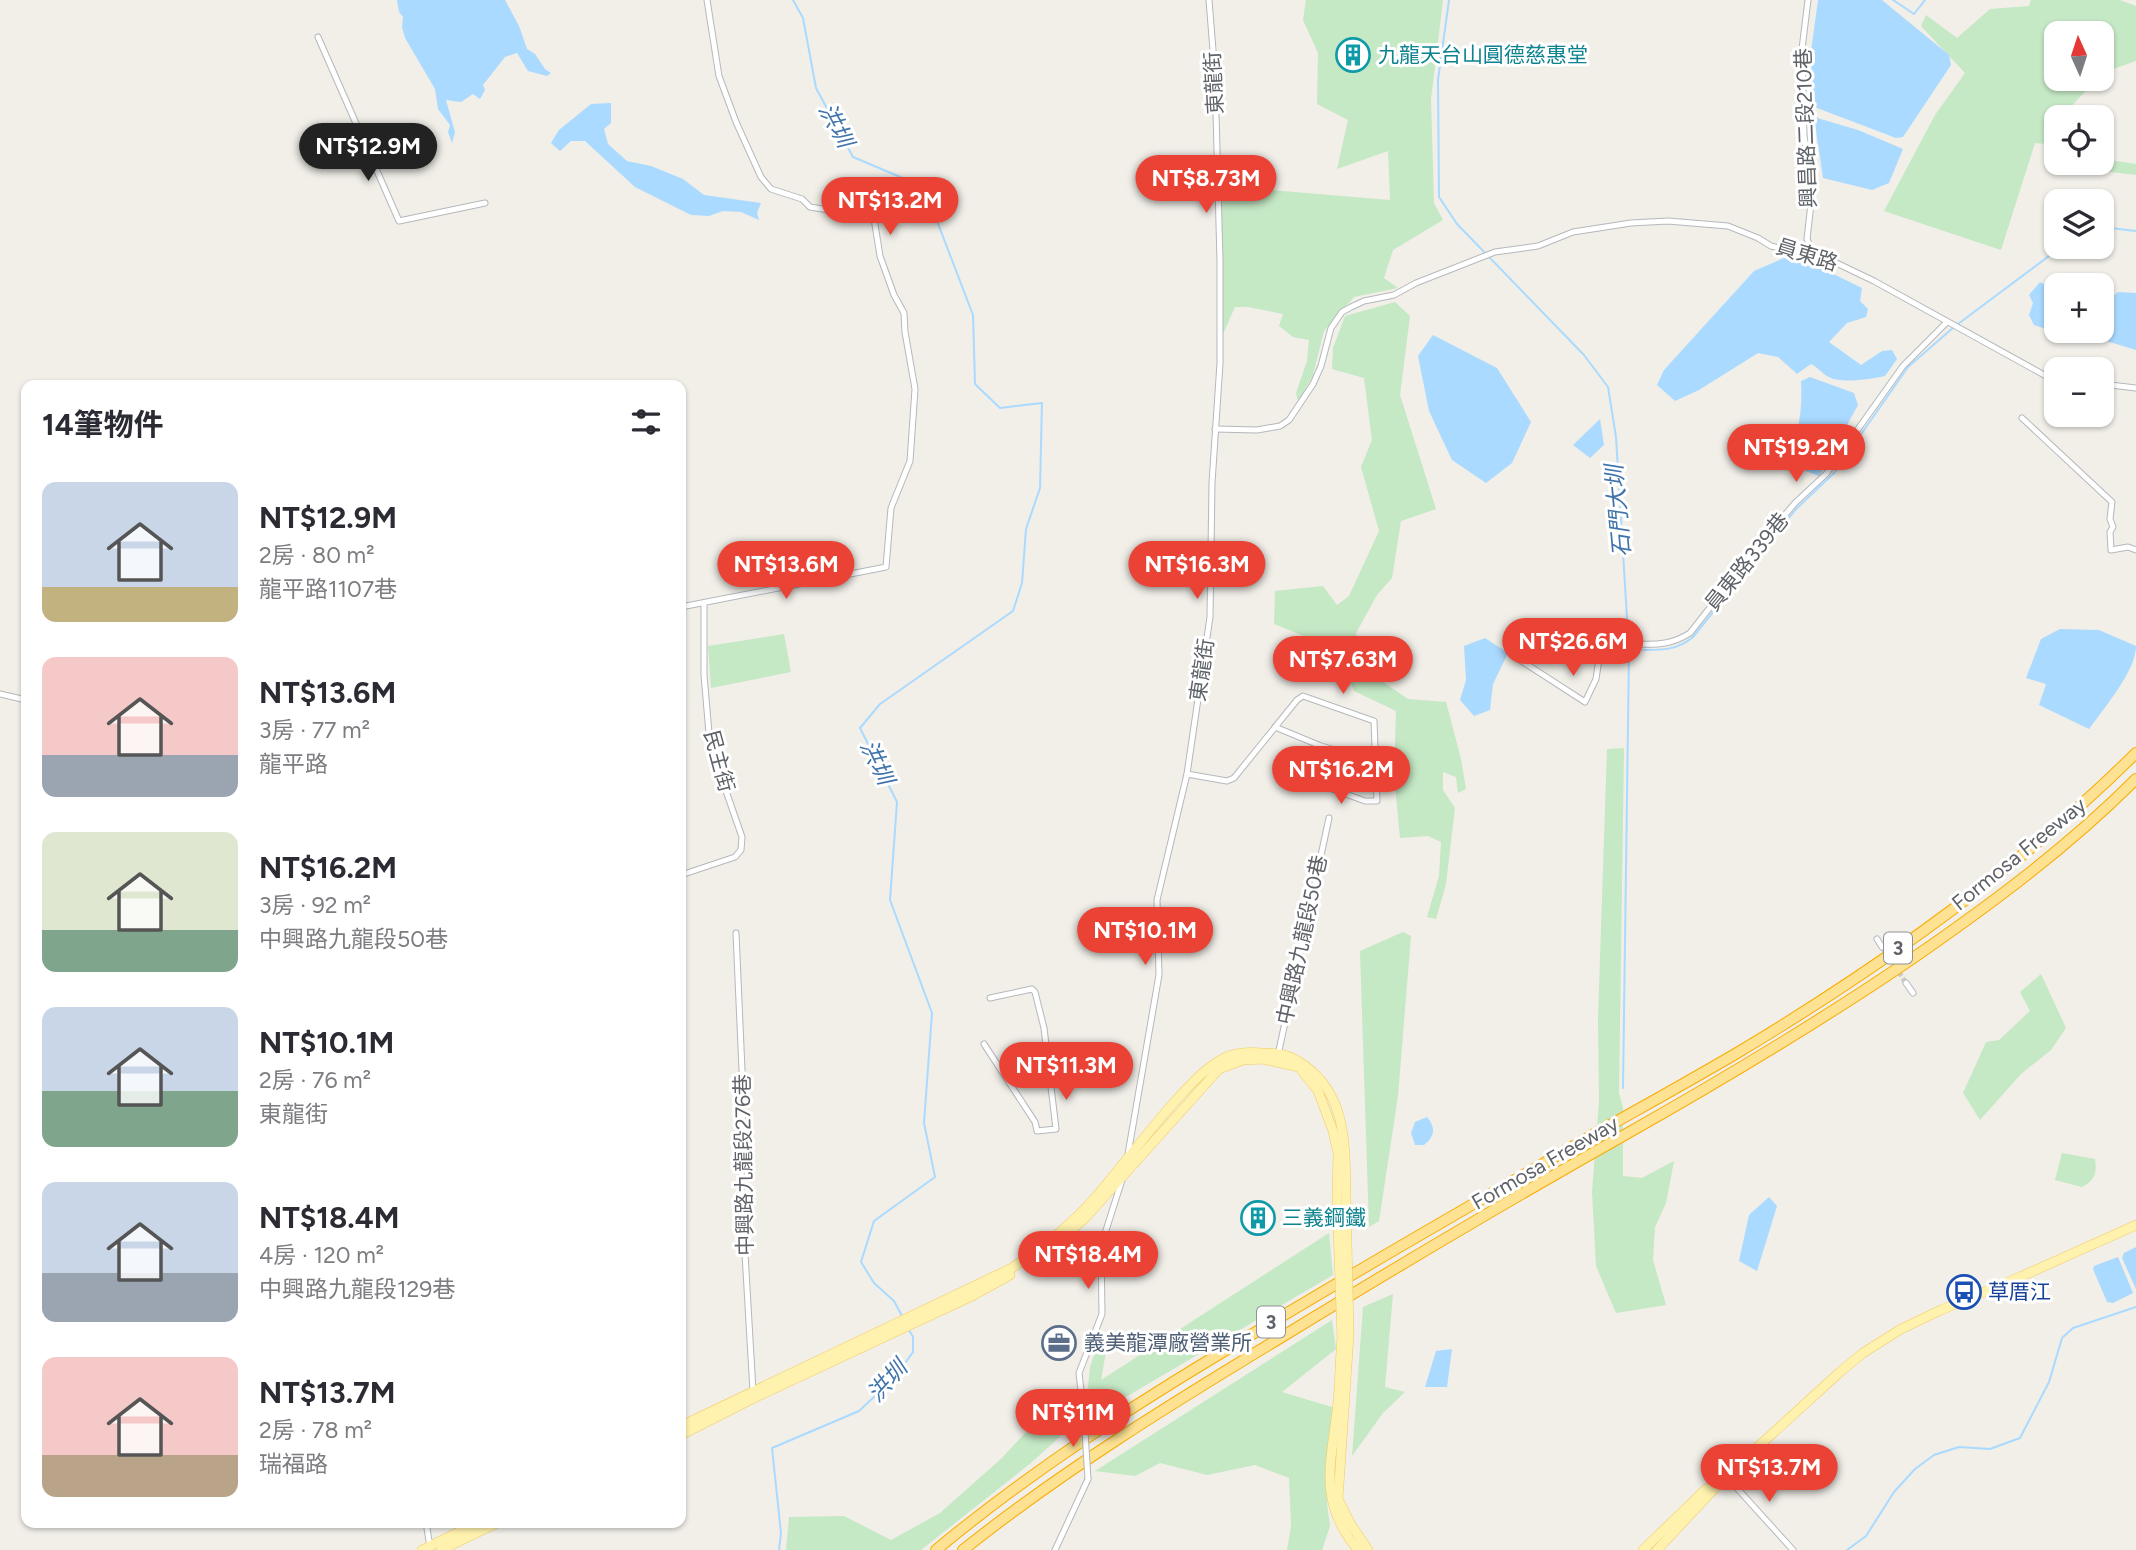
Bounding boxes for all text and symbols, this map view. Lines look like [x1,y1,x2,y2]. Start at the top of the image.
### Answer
north arrow [2044,21,2114,91]
map controls [2044,21,2114,427]
building icon: 九龍天台山圓德慈惠堂 [1334,36,1372,74]
place label: 九龍天台山圓德慈惠堂 [1378,42,1588,67]
street label: 興昌路二段210巷 [1790,48,1821,208]
street label: 東龍街 [1199,51,1228,115]
water label: 洪圳 [813,98,861,155]
button: locate [2044,105,2114,175]
pin: NT$12.9M [296,124,440,183]
text: NT$12.9M [315,132,421,160]
pin: NT$8.73M [1134,156,1278,215]
text: NT$8.73M [1151,164,1261,192]
pin: NT$13.2M [818,177,962,237]
text: NT$13.2M [837,186,943,214]
button: layers [2044,189,2114,259]
street label: 員東路 [1773,233,1841,276]
button: + [2044,273,2114,343]
button: − [2044,357,2114,427]
icon: filters [627,403,665,441]
text: 14筆物件 [42,406,164,443]
pin: NT$19.2M [1724,424,1868,484]
text: NT$19.2M [1743,433,1849,461]
water label: 石門大圳 [1600,461,1636,558]
text: NT$12.9M [259,499,397,536]
street label: 員東路339巷 [1700,508,1794,616]
icon: home [98,510,182,594]
text: 2房 · 80 m² [259,541,374,569]
pin: NT$13.6M [714,542,858,601]
pin: NT$16.3M [1125,542,1269,601]
text: NT$13.6M [733,550,839,578]
text: NT$16.3M [1144,550,1250,578]
text: 龍平路1107巷 [259,575,397,603]
pin: NT$26.6M [1501,618,1645,678]
text: NT$26.6M [1518,627,1628,655]
pin: NT$7.63M [1271,636,1415,696]
street label: 東龍街 [1185,637,1218,703]
text: NT$7.63M [1289,645,1397,673]
text: NT$13.6M [259,674,396,711]
icon: home [98,685,182,769]
text: 3房 · 77 m² [259,716,370,744]
street label: 民主街 [699,727,740,795]
water label: 洪圳 [854,735,901,792]
pin: NT$16.2M [1269,746,1413,806]
text: 龍平路 [259,750,328,778]
text: NT$16.2M [1288,755,1394,783]
street label: Formosa Freeway [1947,792,2091,915]
text: NT$16.2M [259,849,397,886]
street label: 中興路九龍段50巷 [1271,853,1332,1027]
icon: home [98,860,182,944]
text: 3房 · 92 m² [259,891,371,919]
pin: NT$10.1M [1073,908,1217,967]
text: NT$10.1M [1093,916,1197,944]
text: 中興路九龍段50巷 [259,925,448,953]
road number: 3 [1884,932,1912,964]
text: NT$10.1M [259,1024,394,1061]
icon: home [98,1035,182,1119]
pin: NT$11.3M [994,1042,1138,1102]
text: NT$11.3M [1015,1051,1117,1079]
text: 2房 · 76 m² [259,1066,371,1094]
street label: 中興路九龍段276巷 [729,1074,758,1256]
text: 東龍街 [259,1100,328,1128]
street label: Formosa Freeway [1467,1110,1622,1215]
text: NT$18.4M [259,1199,400,1236]
building icon: 三義鋼鐵 [1239,1199,1277,1237]
place label: 三義鋼鐵 [1282,1205,1366,1230]
icon: home [98,1210,182,1294]
pin: NT$18.4M [1016,1232,1160,1291]
text: NT$18.4M [1034,1240,1142,1268]
text: 4房 · 120 m² [259,1241,384,1269]
bus stop icon: 草厝江 [1945,1273,1983,1311]
text: 中興路九龍段129巷 [259,1275,455,1303]
place label: 草厝江 [1988,1279,2051,1304]
road number: 3 [1257,1306,1285,1338]
office icon: 義美龍潭廠營業所 [1040,1324,1078,1362]
place label: 義美龍潭廠營業所 [1084,1330,1252,1355]
water label: 洪圳 [861,1352,915,1407]
text: NT$13.7M [259,1374,396,1411]
icon: home [98,1385,182,1469]
pin: NT$11M [1016,1390,1130,1449]
text: NT$11M [1031,1398,1115,1426]
text: 2房 · 78 m² [259,1416,372,1444]
pin: NT$13.7M [1697,1444,1841,1504]
text: 瑞福路 [259,1450,328,1478]
text: NT$13.7M [1717,1453,1821,1481]

